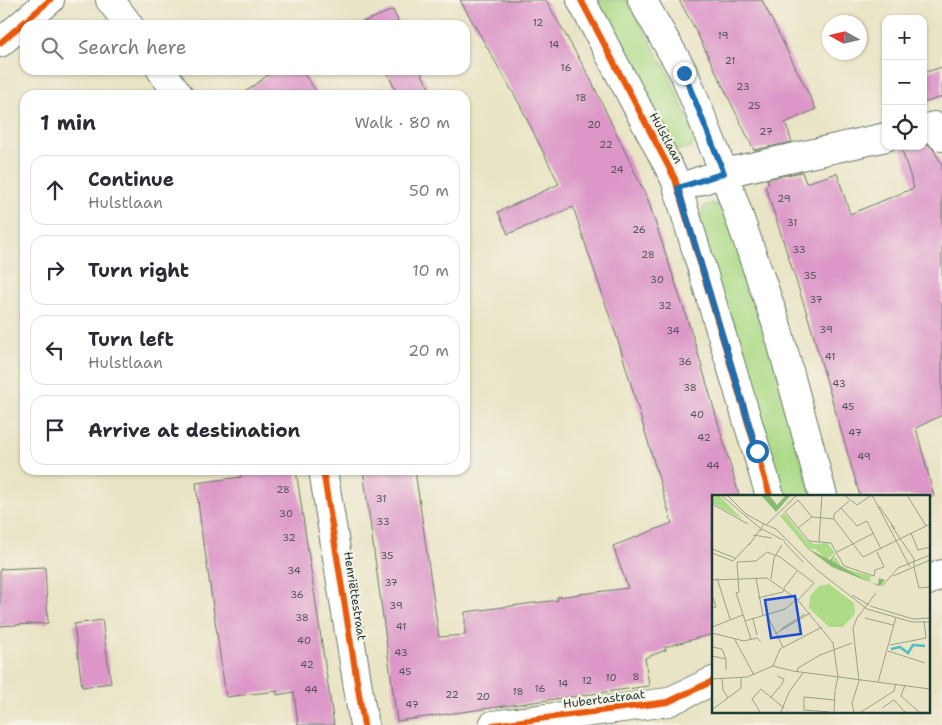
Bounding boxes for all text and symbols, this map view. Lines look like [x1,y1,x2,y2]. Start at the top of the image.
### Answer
north arrow [822,15,867,60]
map controls [882,15,927,150]
button: + [882,15,927,60]
house number: 12 [533,16,543,29]
search box [20,20,470,75]
house number: 19 [718,29,728,42]
icon: search [38,34,66,62]
text: Search here [78,35,187,60]
house number: 14 [549,38,559,51]
house number: 21 [725,54,735,67]
button: − [882,60,927,105]
house number: 16 [561,61,571,74]
route end [673,62,696,85]
house number: 23 [736,80,750,93]
house number: 18 [575,91,587,104]
house number: 25 [748,99,760,112]
button: locate [882,105,927,150]
text: 1 min [40,109,96,137]
street label: Hulstlaan [646,110,686,166]
text: Walk · 80 m [355,112,450,133]
house number: 20 [587,118,601,131]
house number: 27 [759,125,773,138]
house number: 22 [599,138,613,151]
house number: 24 [610,163,624,176]
text: Continue [88,167,174,192]
icon: ahead [41,176,69,204]
text: 50 m [409,180,449,201]
text: Hulstlaan [88,192,163,213]
house number: 29 [777,192,791,205]
house number: 31 [787,216,797,229]
house number: 26 [632,223,646,236]
house number: 33 [792,243,806,256]
house number: 28 [641,248,655,261]
icon: right [41,256,69,284]
text: Turn right [88,258,189,283]
text: 10 m [412,260,449,281]
house number: 35 [804,269,816,282]
house number: 30 [650,273,664,286]
house number: 37 [809,293,823,306]
house number: 32 [658,299,672,312]
house number: 39 [819,323,833,336]
house number: 34 [666,324,680,337]
text: Turn left [88,327,174,352]
icon: left [41,336,69,364]
text: 20 m [408,340,449,361]
house number: 41 [825,350,835,363]
text: Hulstlaan [88,352,163,373]
house number: 36 [678,355,692,368]
house number: 43 [832,377,846,390]
house number: 38 [683,381,697,394]
house number: 45 [842,400,854,413]
house number: 40 [690,408,704,421]
icon: arrive [41,416,69,444]
text: Arrive at destination [88,418,300,443]
house number: 47 [848,426,862,439]
house number: 42 [697,431,711,444]
route start [746,440,769,463]
house number: 49 [857,450,871,463]
house number: 44 [706,459,720,472]
house number: 28 [276,483,290,496]
house number: 31 [376,492,386,505]
inset map [712,495,930,712]
house number: 30 [279,507,293,520]
house number: 33 [376,515,390,528]
house number: 32 [282,531,296,544]
house number: 35 [381,549,393,562]
street label: Henriëttestraat [340,550,370,642]
house number: 34 [287,564,301,577]
house number: 37 [384,576,398,589]
house number: 36 [290,588,304,601]
house number: 39 [389,599,403,612]
house number: 38 [295,611,309,624]
house number: 41 [396,620,406,633]
house number: 40 [297,634,311,647]
house number: 43 [394,646,408,659]
house number: 42 [300,658,314,671]
house number: 45 [399,665,411,678]
house number: 8 [633,670,640,683]
house number: 10 [606,671,616,684]
house number: 12 [582,674,592,687]
house number: 14 [558,677,568,690]
house number: 16 [535,682,545,695]
house number: 44 [304,683,318,696]
house number: 18 [512,685,524,698]
street label: Hubertastraat [562,686,646,712]
house number: 22 [445,688,459,701]
house number: 20 [476,690,490,703]
house number: 47 [405,698,419,711]

